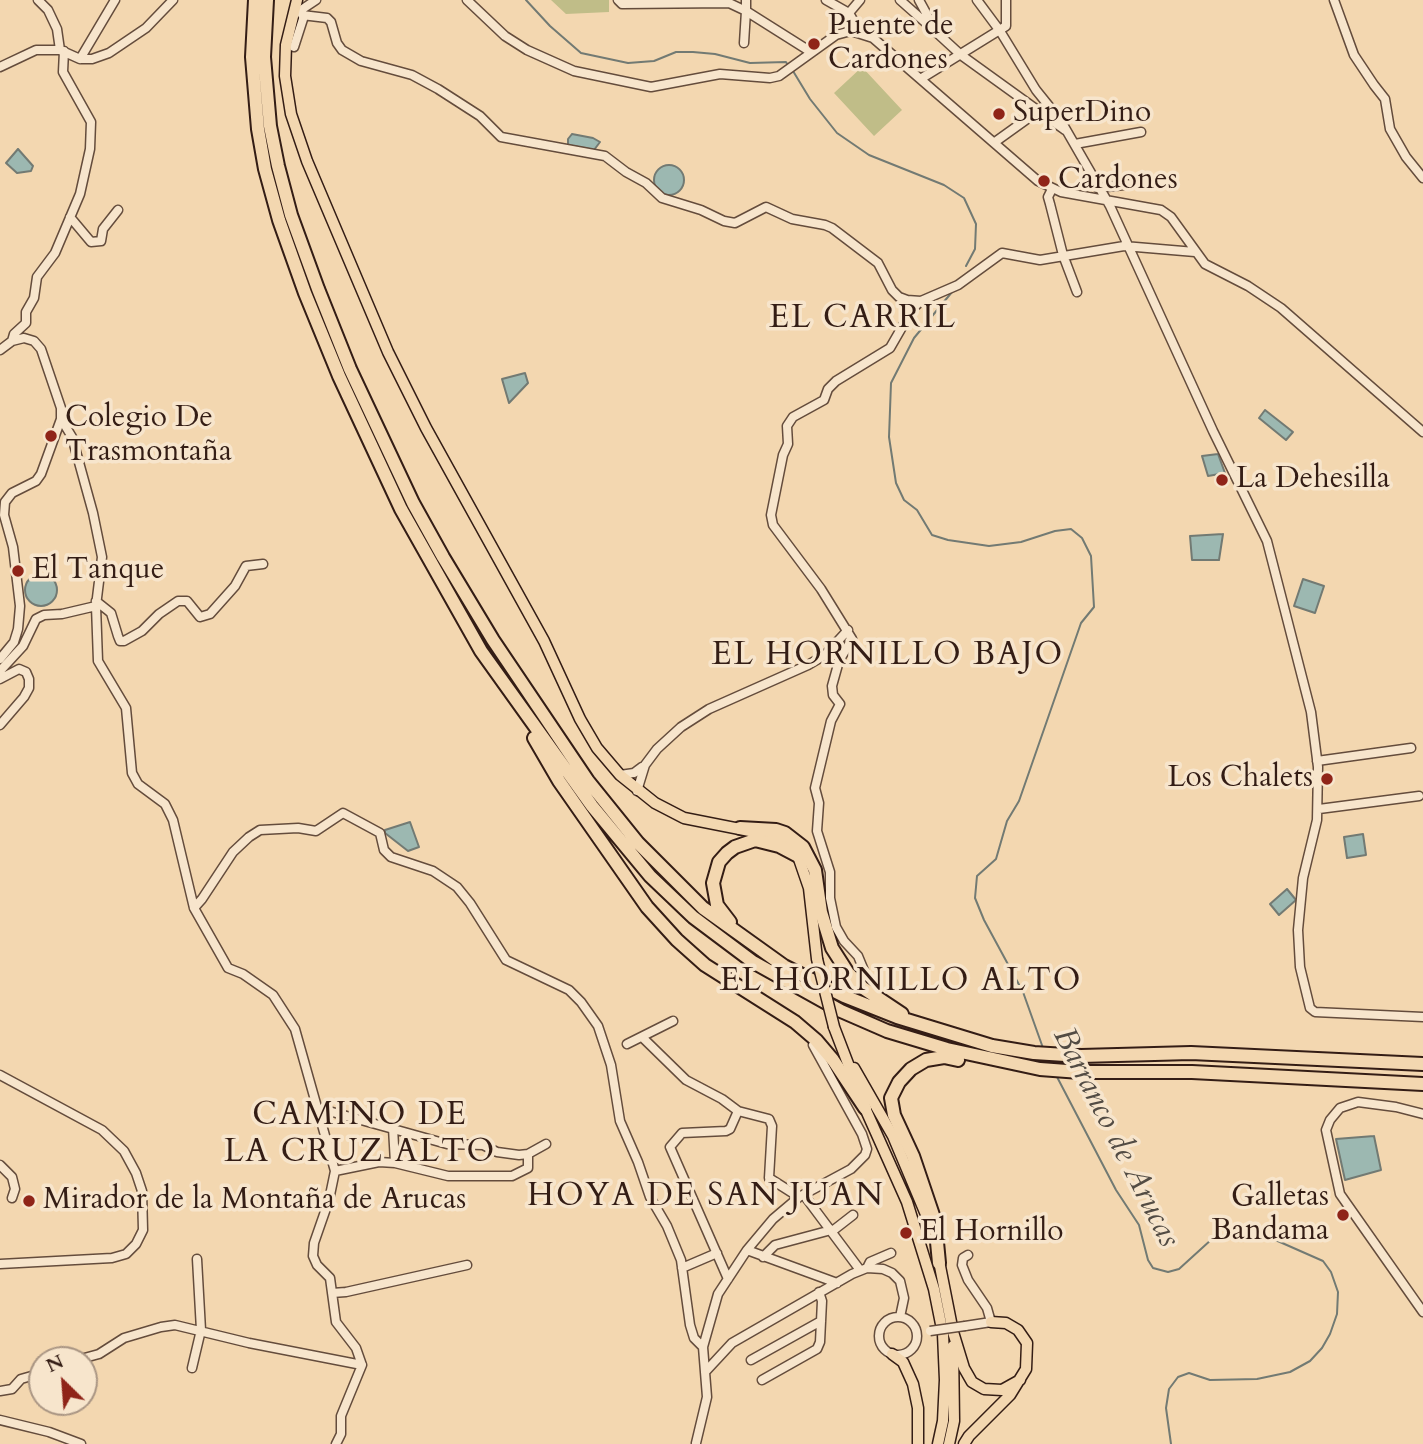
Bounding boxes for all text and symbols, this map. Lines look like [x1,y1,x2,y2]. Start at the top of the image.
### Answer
place label: Puente de Cardones [828,9,954,79]
marker: Puente de Cardones [806,36,822,52]
place label: SuperDino [1013,96,1151,132]
marker: SuperDino [991,106,1007,122]
place label: Cardones [1058,163,1178,199]
marker: Cardones [1036,173,1052,189]
district label: EL CARRIL [770,301,956,339]
place label: Colegio De Trasmontaña [65,401,232,471]
marker: Colegio De Trasmontaña [43,428,59,444]
place label: La Dehesilla [1236,462,1390,498]
marker: La Dehesilla [1214,472,1230,488]
place label: El Tanque [32,553,164,589]
marker: El Tanque [10,563,26,579]
district label: EL HORNILLO BAJO [714,638,1062,676]
place label: Los Chalets [1167,761,1313,797]
marker: Los Chalets [1319,771,1335,787]
district label: EL HORNILLO ALTO [722,964,1080,1002]
water label: Barranco de Arucas [1043,1022,1187,1254]
district label: CAMINO DE LA CRUZ ALTO [225,1098,495,1173]
district label: HOYA DE SAN JUAN [529,1179,883,1217]
place label: Galletas Bandama [1211,1180,1329,1250]
place label: Mirador de la Montaña de Arucas [43,1183,466,1219]
marker: Mirador de la Montaña de Arucas [21,1193,37,1209]
marker: Galletas Bandama [1335,1207,1351,1223]
place label: El Hornillo [920,1215,1063,1251]
marker: El Hornillo [898,1225,914,1241]
north arrow [28,1346,98,1416]
text: N [42,1349,68,1379]

